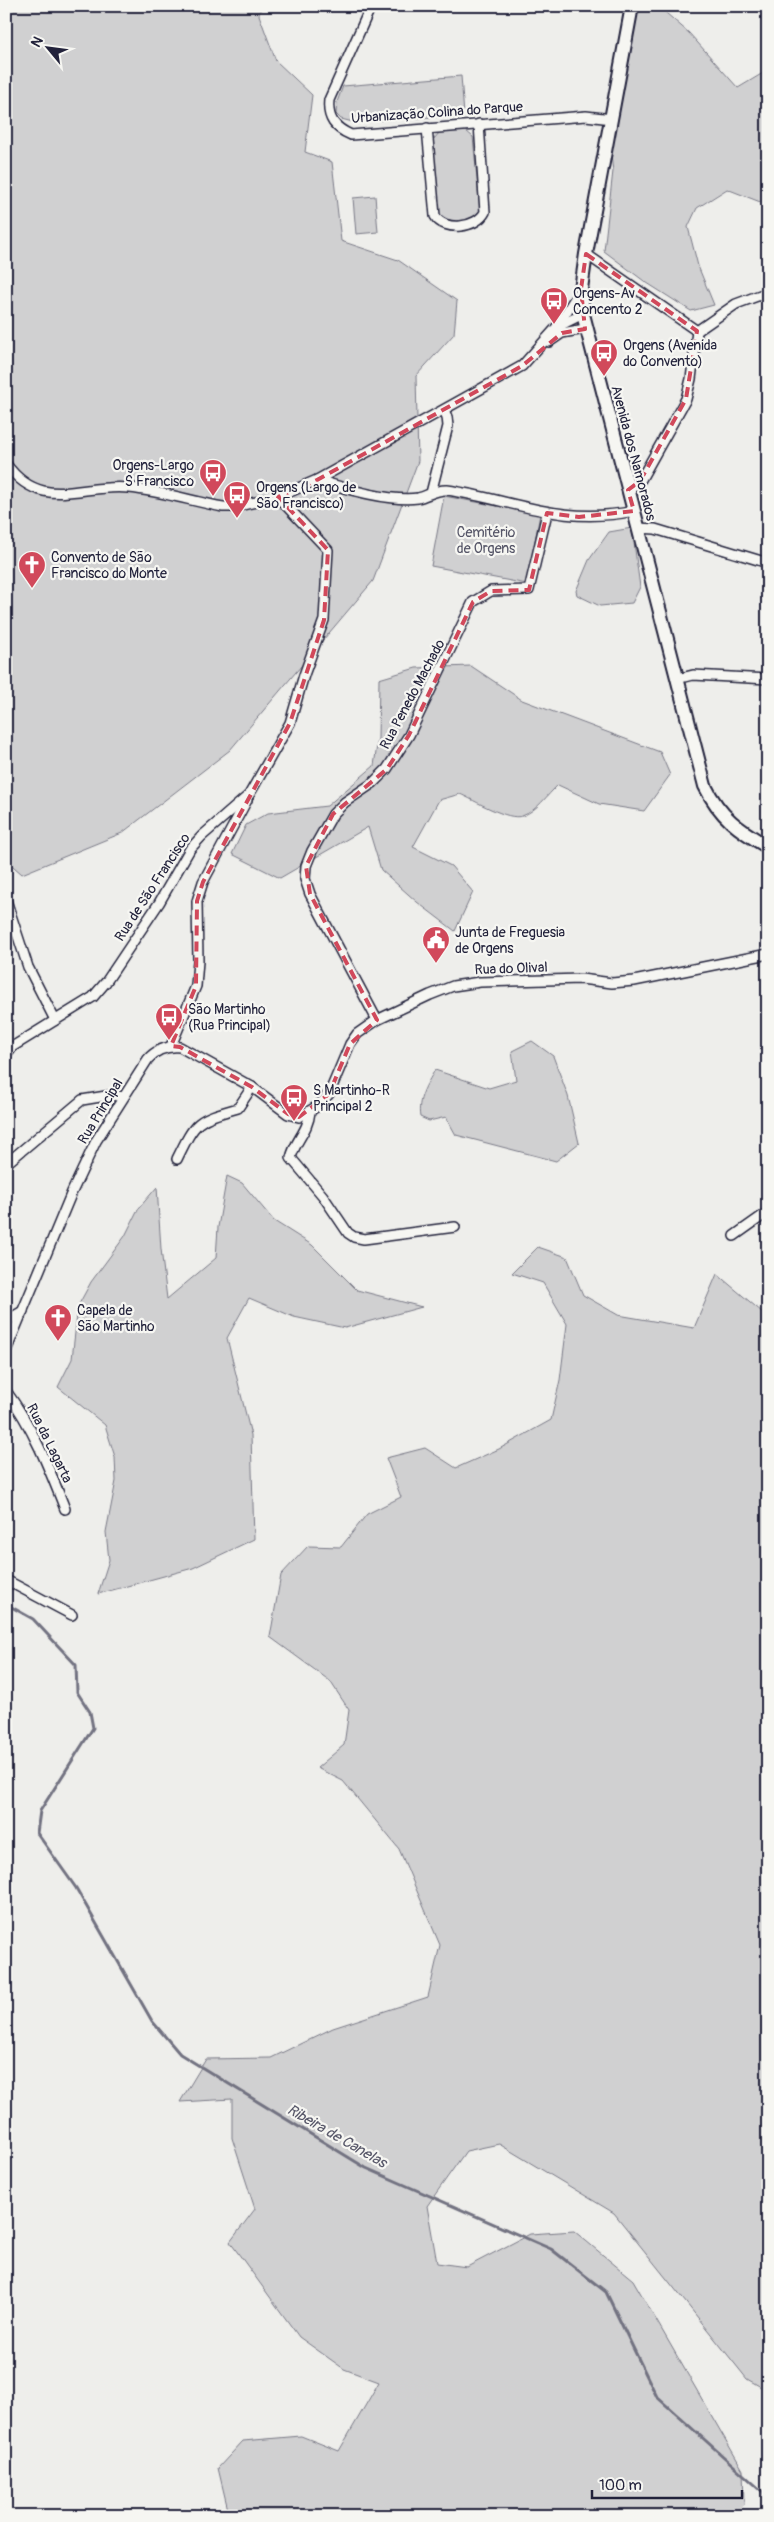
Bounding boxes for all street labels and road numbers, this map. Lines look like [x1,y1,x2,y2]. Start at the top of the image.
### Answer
street label: Urbanização Colina do Parque [351,98,524,127]
street label: Avenida dos Namorados [607,384,660,523]
street label: Rua Penedo Machado [376,636,449,752]
street label: Rua de São Francisco [111,830,194,945]
street label: Rua do Olival [474,959,548,978]
street label: Rua Principal [74,1075,127,1147]
street label: Rua da Lagarta [23,1401,76,1486]

